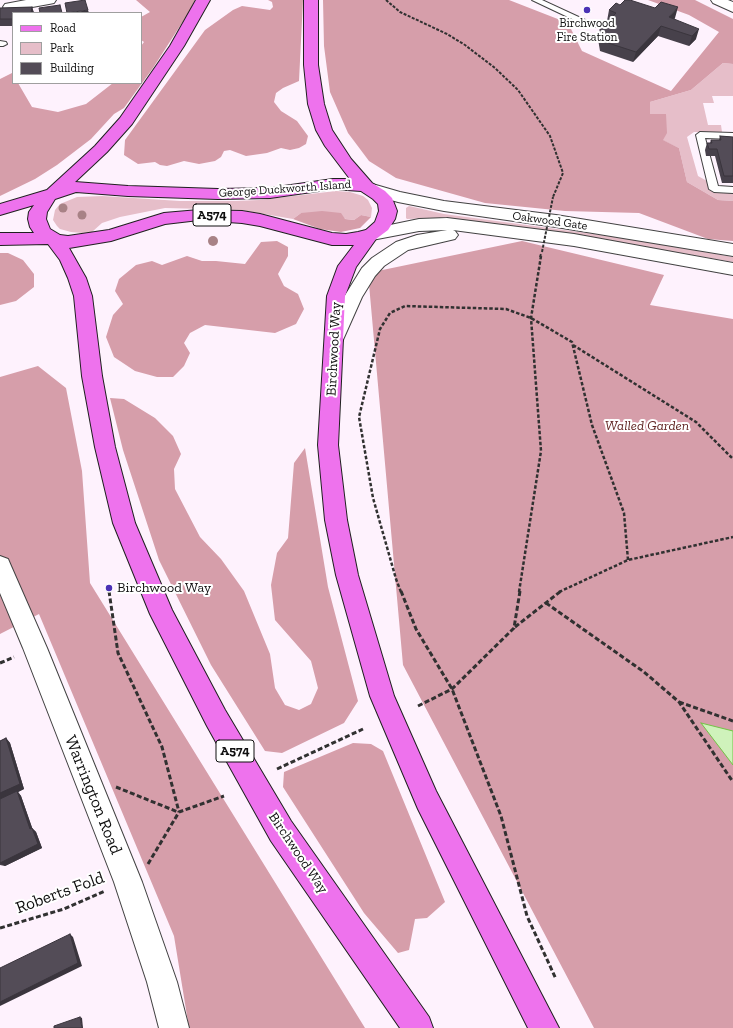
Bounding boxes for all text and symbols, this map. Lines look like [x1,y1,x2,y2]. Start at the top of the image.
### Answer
marker: Birchwood Fire Station [582,5,592,15]
legend [12,12,142,84]
place label: Birchwood Fire Station [557,17,617,45]
text: Road [50,21,76,35]
text: Park [50,41,74,55]
text: Building [50,61,94,75]
street label: George Duckworth Island [218,177,352,201]
road number: A574 [193,204,231,226]
street label: Oakwood Gate [512,209,588,233]
street label: Birchwood Way [323,302,345,396]
park label: Walled Garden [605,418,689,434]
place label: Birchwood Way [117,580,211,596]
marker: Birchwood Way [104,583,114,593]
street label: Warrington Road [60,732,126,858]
road number: A574 [216,740,254,762]
street label: Birchwood Way [265,809,331,897]
street label: Roberts Fold [13,868,107,918]

